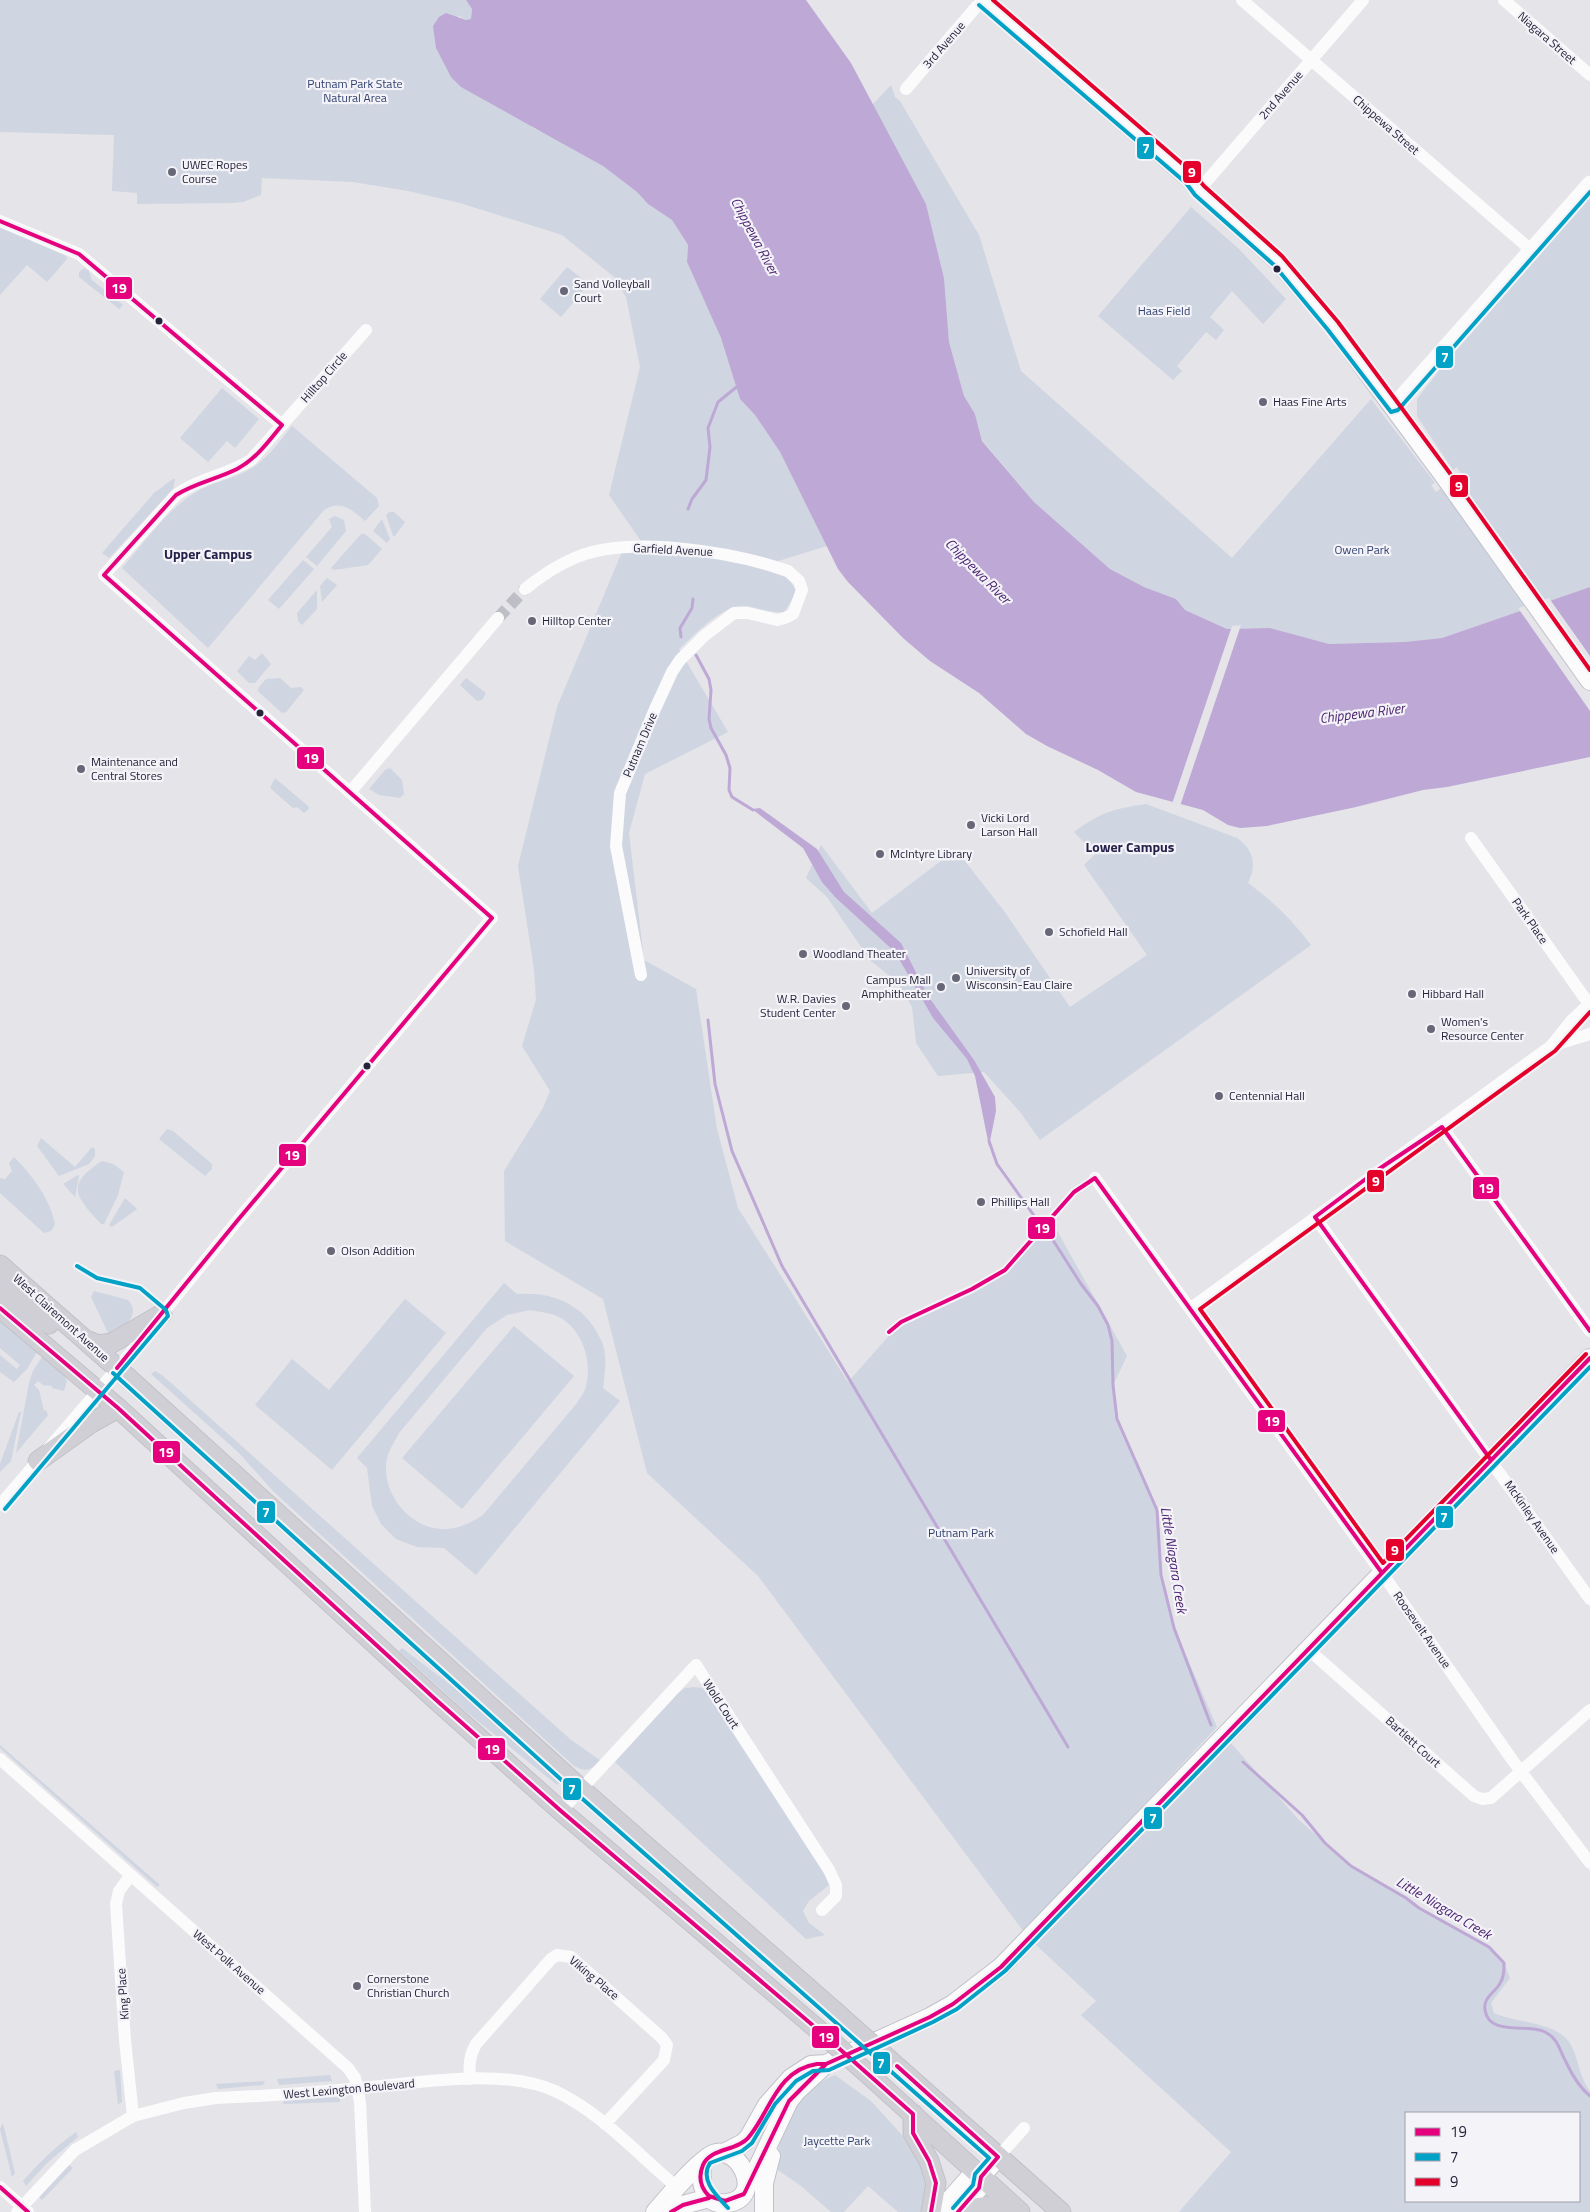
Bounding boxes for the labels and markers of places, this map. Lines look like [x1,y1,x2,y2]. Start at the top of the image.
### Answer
place label: UWEC Ropes Course [182,155,248,188]
marker: UWEC Ropes Course [166,166,178,178]
unlabelled marker [1272,264,1282,274]
place label: Sand Volleyball Court [574,274,650,307]
marker: Sand Volleyball Court [558,285,570,297]
unlabelled marker [154,316,164,326]
place label: Haas Fine Arts [1273,392,1347,411]
marker: Haas Fine Arts [1257,396,1269,408]
place label: Hilltop Center [542,611,611,630]
marker: Hilltop Center [526,615,538,627]
unlabelled marker [255,708,265,718]
place label: Maintenance and Central Stores [91,752,178,785]
marker: Maintenance and Central Stores [75,763,87,775]
place label: Vicki Lord Larson Hall [981,808,1038,841]
marker: Vicki Lord Larson Hall [965,819,977,831]
place label: McIntyre Library [890,844,972,863]
marker: McIntyre Library [874,848,886,860]
place label: Schofield Hall [1059,922,1128,941]
marker: Schofield Hall [1043,926,1055,938]
place label: Woodland Theater [813,944,906,963]
marker: Woodland Theater [797,948,809,960]
place label: University of Wisconsin-Eau Claire [966,961,1072,994]
place label: Campus Mall Amphitheater [861,970,931,1003]
marker: University of Wisconsin-Eau Claire [950,972,962,984]
marker: Campus Mall Amphitheater [935,981,947,993]
place label: Hibbard Hall [1422,984,1484,1003]
marker: Hibbard Hall [1406,988,1418,1000]
place label: W.R. Davies Student Center [760,989,836,1022]
marker: W.R. Davies Student Center [840,1000,852,1012]
place label: Women's Resource Center [1441,1012,1524,1045]
marker: Women's Resource Center [1425,1023,1437,1035]
unlabelled marker [362,1061,372,1071]
place label: Centennial Hall [1229,1086,1305,1105]
marker: Centennial Hall [1213,1090,1225,1102]
place label: Phillips Hall [991,1192,1050,1211]
marker: Phillips Hall [975,1196,987,1208]
place label: Olson Addition [341,1241,415,1260]
marker: Olson Addition [325,1245,337,1257]
place label: Cornerstone Christian Church [367,1969,449,2002]
marker: Cornerstone Christian Church [351,1980,363,1992]

